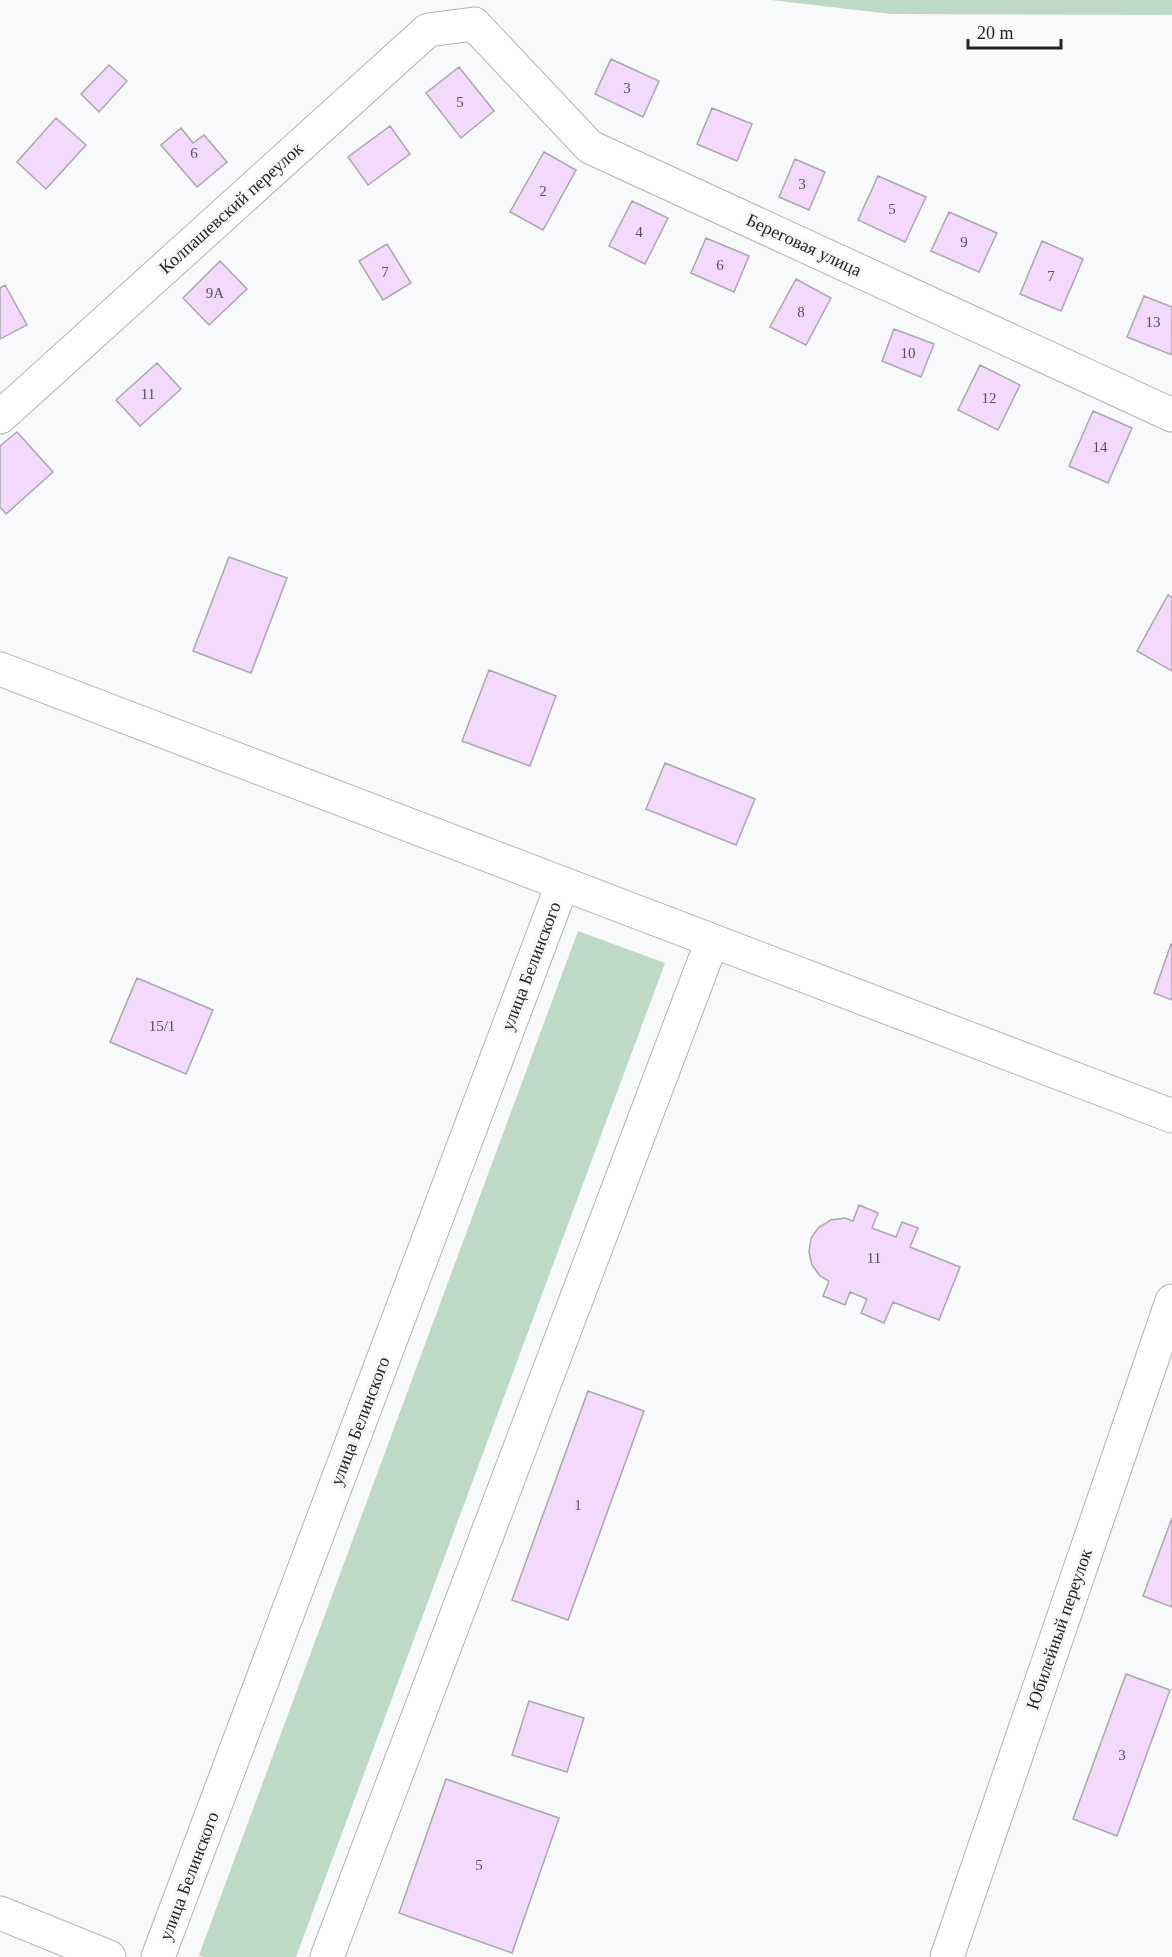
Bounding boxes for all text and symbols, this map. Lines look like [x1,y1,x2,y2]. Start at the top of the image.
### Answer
scale bar [968,12,1061,50]
text: 20 m [977,23,1014,43]
house number: 3 [623,80,631,96]
house number: 5 [456,94,464,110]
street label: Колпашевский переулок [155,138,307,278]
house number: 6 [190,145,198,161]
house number: 3 [798,176,806,192]
house number: 2 [539,183,547,199]
house number: 5 [888,201,896,217]
street label: Береговая улица [743,210,865,280]
house number: 4 [635,224,643,240]
house number: 9 [960,234,968,250]
house number: 6 [716,257,724,273]
house number: 7 [381,264,389,280]
house number: 7 [1047,268,1055,284]
house number: 9А [206,285,224,301]
house number: 8 [797,304,805,320]
house number: 13 [1146,314,1161,330]
house number: 10 [901,345,916,361]
house number: 11 [141,386,155,402]
house number: 12 [982,390,997,406]
house number: 14 [1093,439,1108,455]
street label: улица Белинского [497,899,565,1033]
house number: 15/1 [149,1018,175,1034]
house number: 11 [867,1250,881,1266]
street label: улица Белинского [326,1354,394,1488]
house number: 1 [574,1497,582,1513]
street label: Юбилейный переулок [1022,1546,1096,1712]
house number: 3 [1118,1747,1126,1763]
street label: улица Белинского [155,1809,223,1943]
house number: 5 [475,1857,483,1873]

